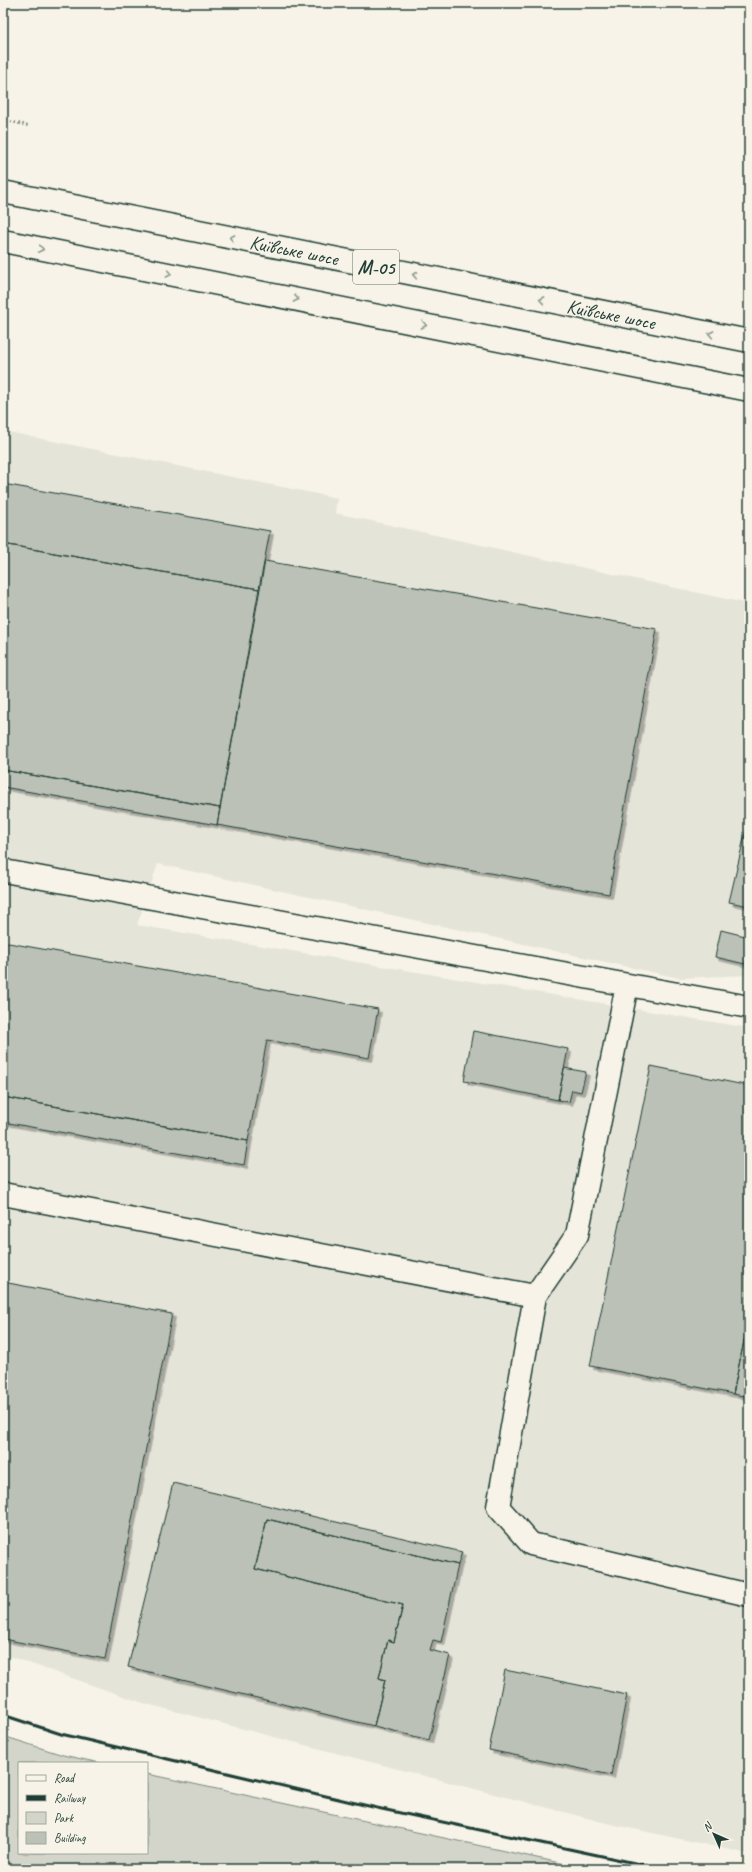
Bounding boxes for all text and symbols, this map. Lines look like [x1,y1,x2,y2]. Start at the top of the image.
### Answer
street label: Київське шосе [248,230,342,272]
one-way arrow [229,234,235,243]
one-way arrow [38,244,44,252]
road number: М-05 [353,250,399,284]
one-way arrow [166,269,172,278]
one-way arrow [411,271,418,279]
street label: Київське шосе [565,294,659,336]
one-way arrow [293,295,299,303]
one-way arrow [539,296,545,305]
one-way arrow [421,320,427,328]
one-way arrow [708,330,714,338]
legend [18,1762,148,1854]
text: Road [54,1770,76,1786]
text: Railway [54,1790,86,1806]
text: Park [54,1810,75,1826]
north arrow [694,1814,734,1854]
text: N [700,1818,716,1834]
text: Building [54,1830,86,1846]

